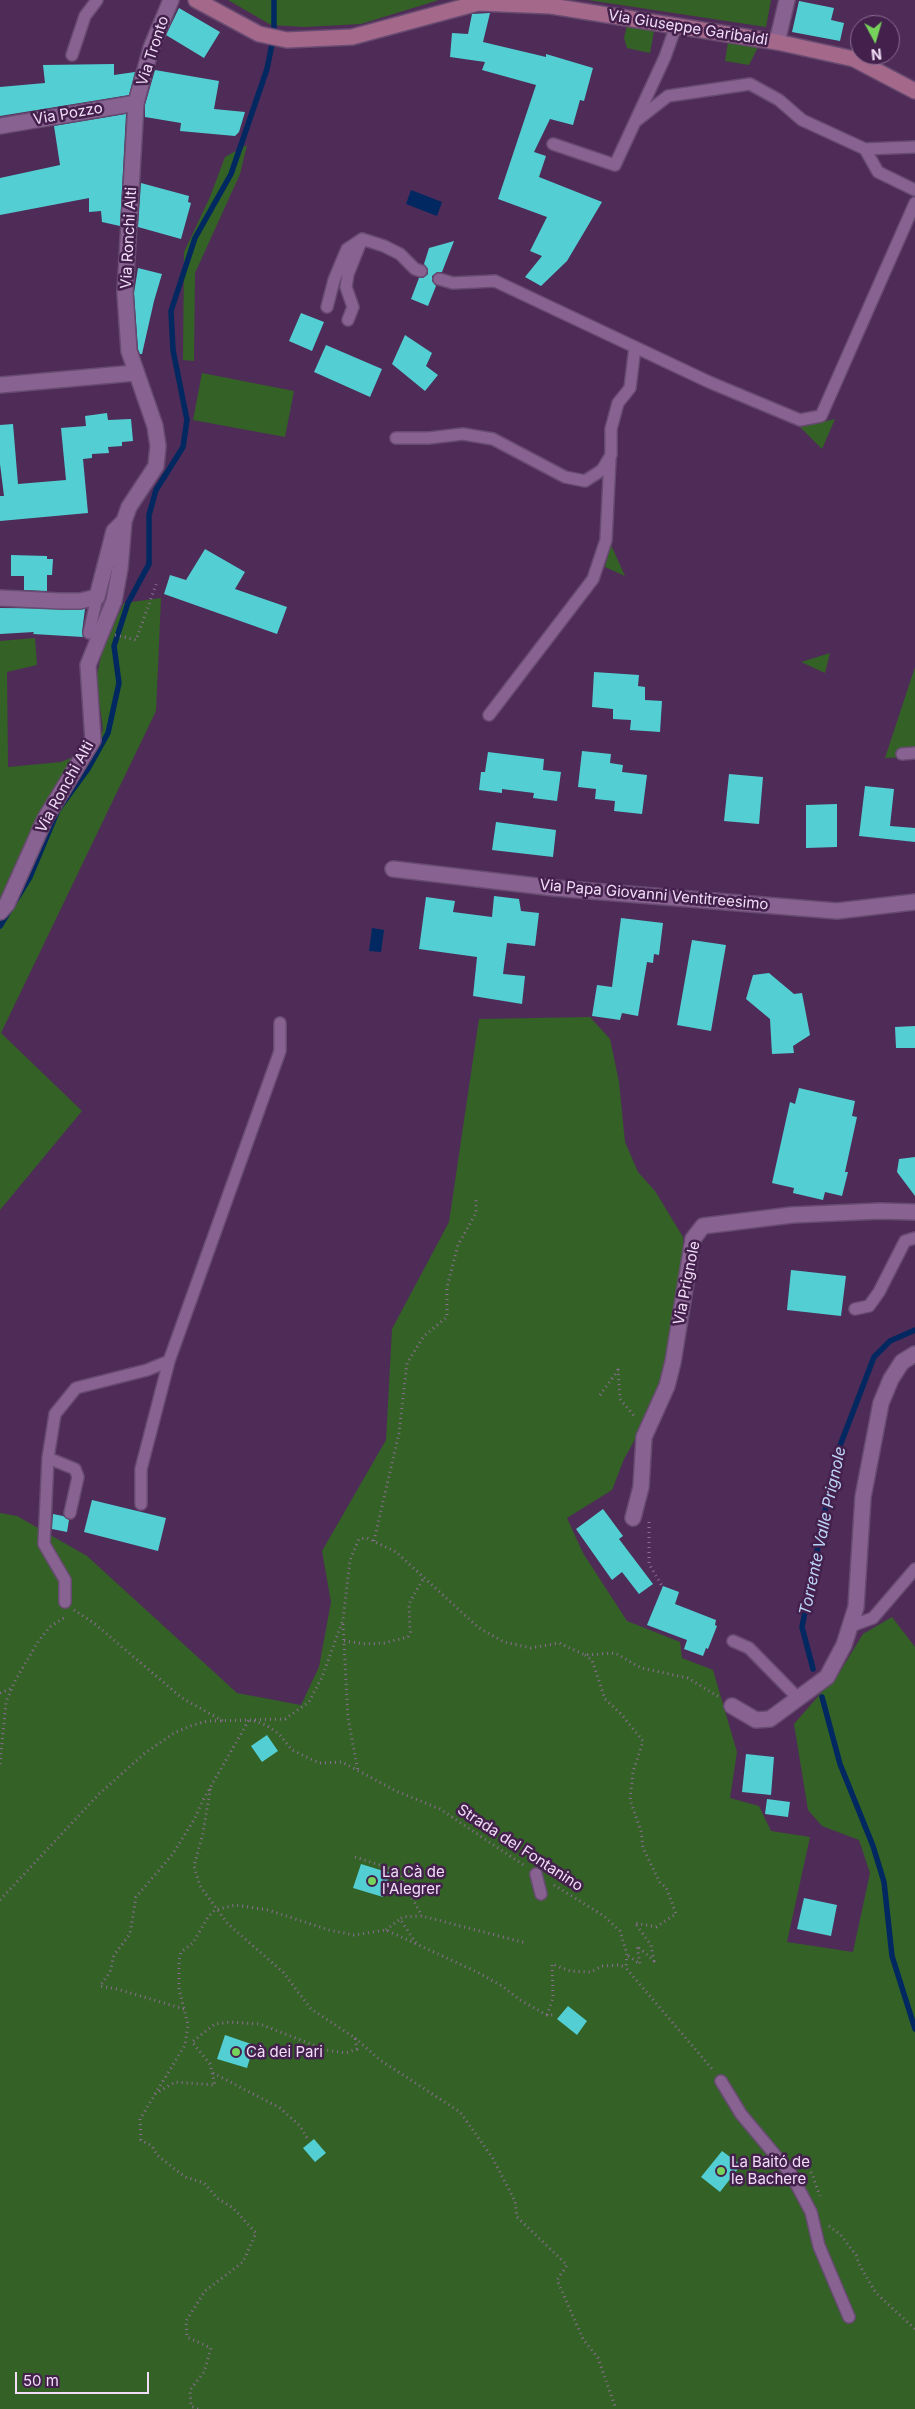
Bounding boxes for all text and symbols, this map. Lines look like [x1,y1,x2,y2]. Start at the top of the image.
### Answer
street label: Via Giuseppe Garibaldi [607,6,769,50]
street label: Via Tronto [133,14,173,88]
north arrow [850,15,900,65]
text: N [870,45,883,63]
street label: Via Pozzo [32,99,104,129]
street label: Via Ronchi Alti [117,187,141,289]
street label: Via Ronchi Alti [32,738,98,836]
street label: Via Papa Giovanni Ventitreesimo [539,876,769,914]
street label: Via Prignole [670,1239,704,1327]
water label: Torrente Valle Prignole [796,1445,850,1617]
street label: Strada del Fontanino [454,1801,586,1895]
place label: La Cà de l'Alegrer [382,1863,445,1898]
marker: La Cà de l'Alegrer [366,1875,378,1887]
place label: Cà dei Pari [246,2043,323,2061]
marker: Cà dei Pari [230,2046,242,2058]
place label: La Baitó de le Bachere [731,2153,810,2188]
marker: La Baitó de le Bachere [715,2165,727,2177]
scale bar [18,2362,151,2394]
text: 50 m [23,2371,59,2390]

